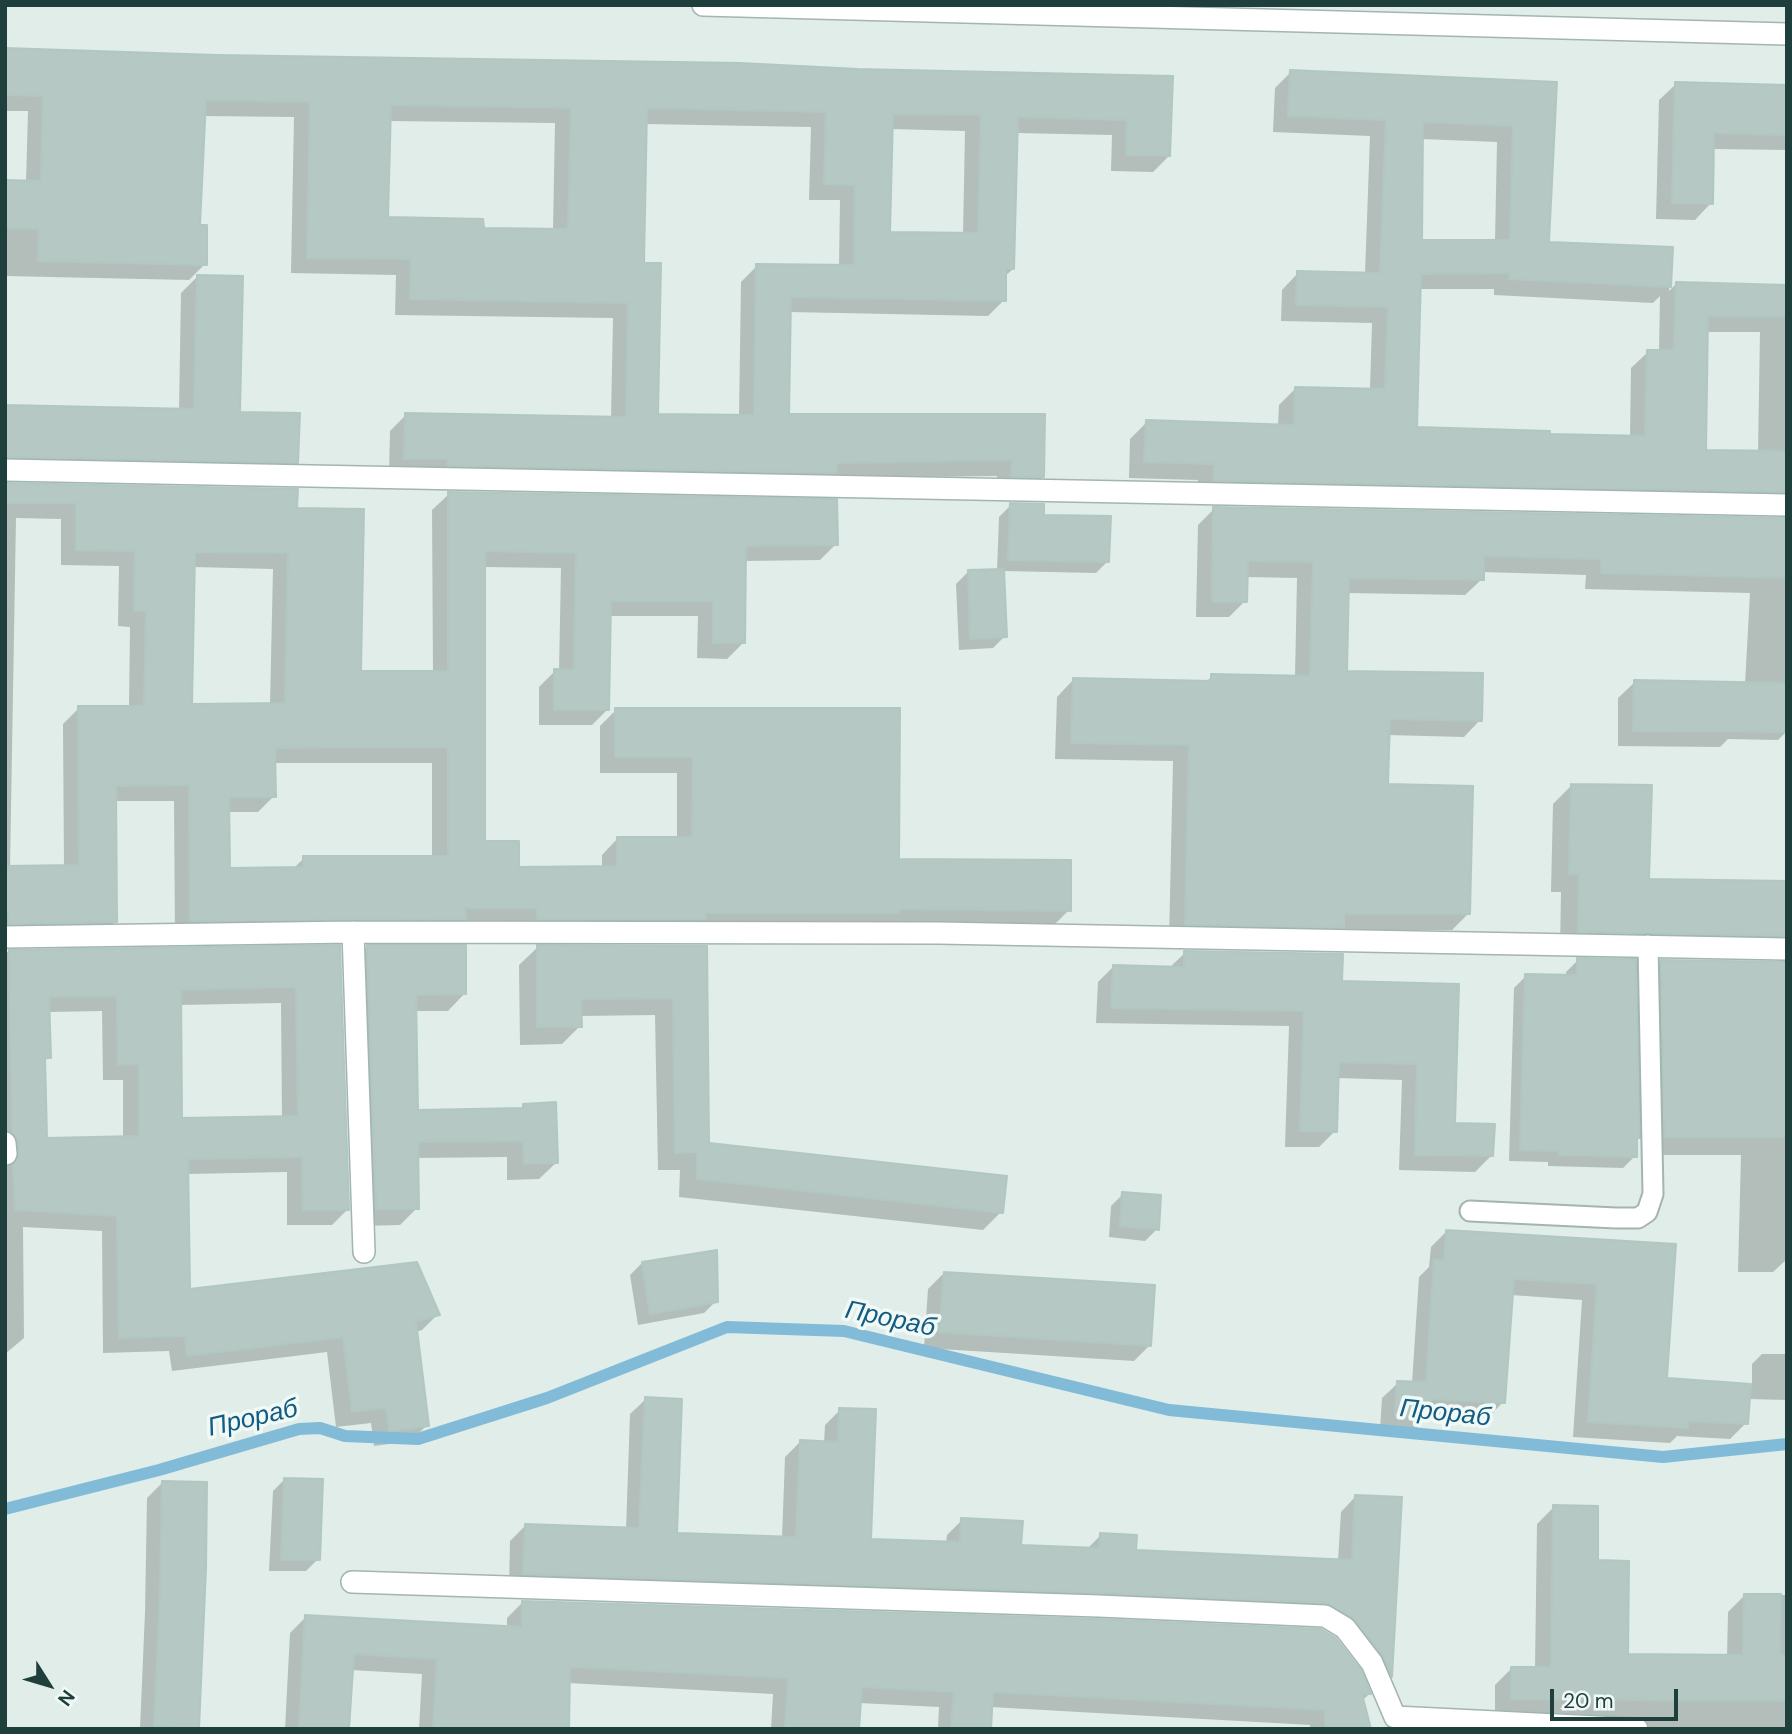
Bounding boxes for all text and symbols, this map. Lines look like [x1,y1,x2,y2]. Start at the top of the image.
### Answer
water label: Прораб [842,1295,938,1345]
water label: Прораб [205,1394,301,1444]
water label: Прораб [1398,1394,1492,1434]
north arrow [14,1650,84,1720]
scale bar [1554,1674,1682,1718]
text: N [52,1685,80,1711]
text: 20 m [1563,1687,1614,1715]

